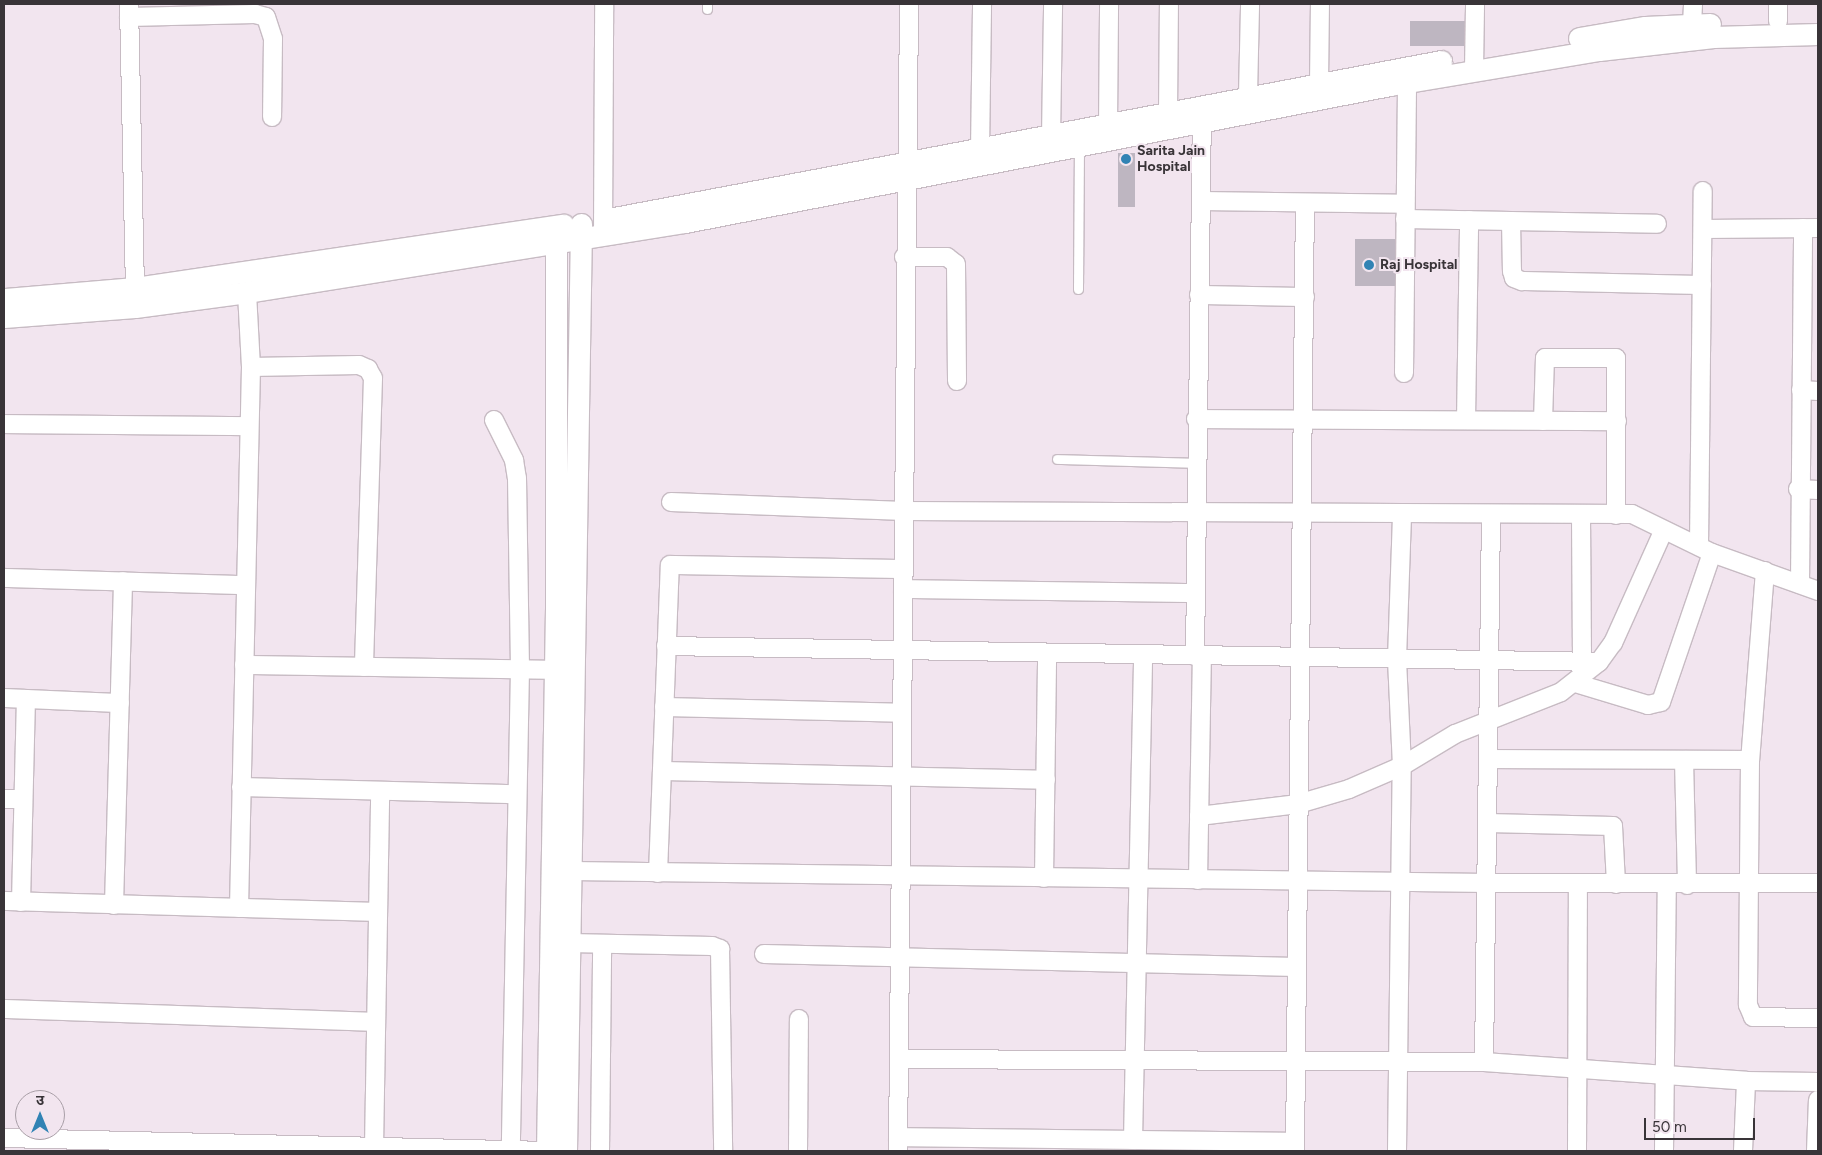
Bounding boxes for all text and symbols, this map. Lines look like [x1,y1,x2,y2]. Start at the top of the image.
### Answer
place label: Sarita Jain Hospital [1137,143,1205,176]
marker: Sarita Jain Hospital [1119,152,1133,166]
place label: Raj Hospital [1380,257,1458,273]
marker: Raj Hospital [1362,258,1376,272]
north arrow [15,1090,65,1140]
text: उ [36,1092,44,1109]
scale bar [1647,1108,1758,1140]
text: 50 m [1652,1118,1687,1136]

